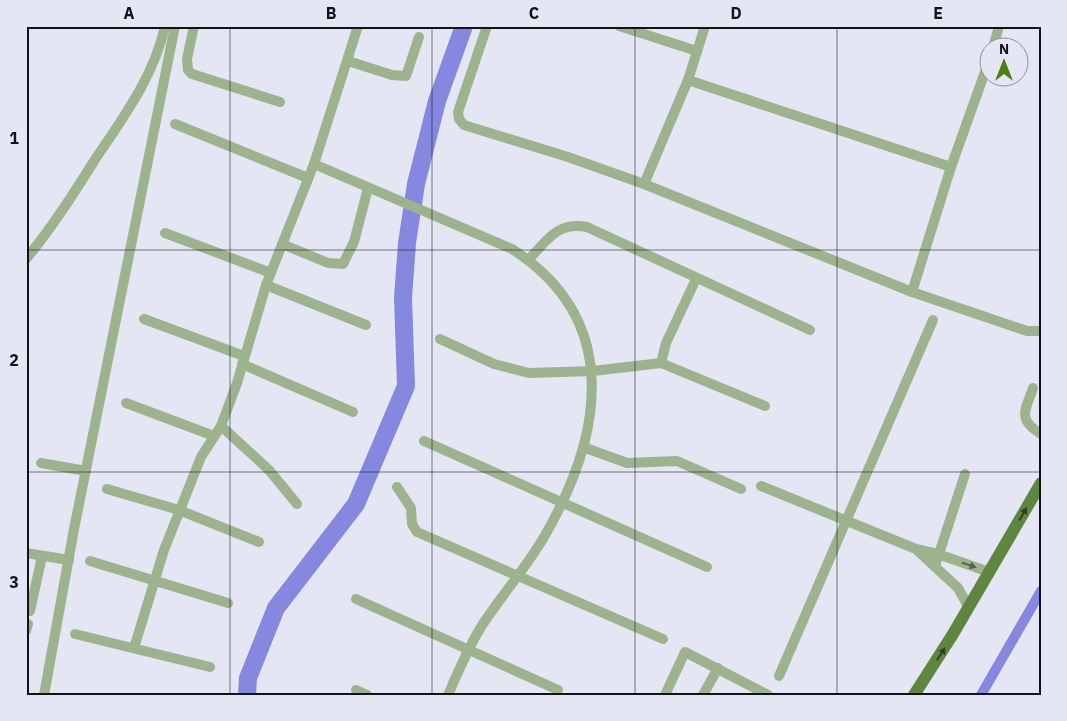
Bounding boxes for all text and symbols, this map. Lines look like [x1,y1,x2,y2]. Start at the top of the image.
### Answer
text: A [124,3,135,23]
text: B [326,3,337,23]
text: C [529,3,539,23]
text: D [730,3,742,23]
text: E [933,3,943,23]
north arrow [980,38,1030,88]
text: N [999,40,1009,58]
text: 1 [9,128,19,148]
text: 2 [9,350,19,370]
one-way arrow [1019,506,1027,521]
one-way arrow [962,562,977,569]
text: 3 [9,572,19,592]
one-way arrow [936,647,946,660]

